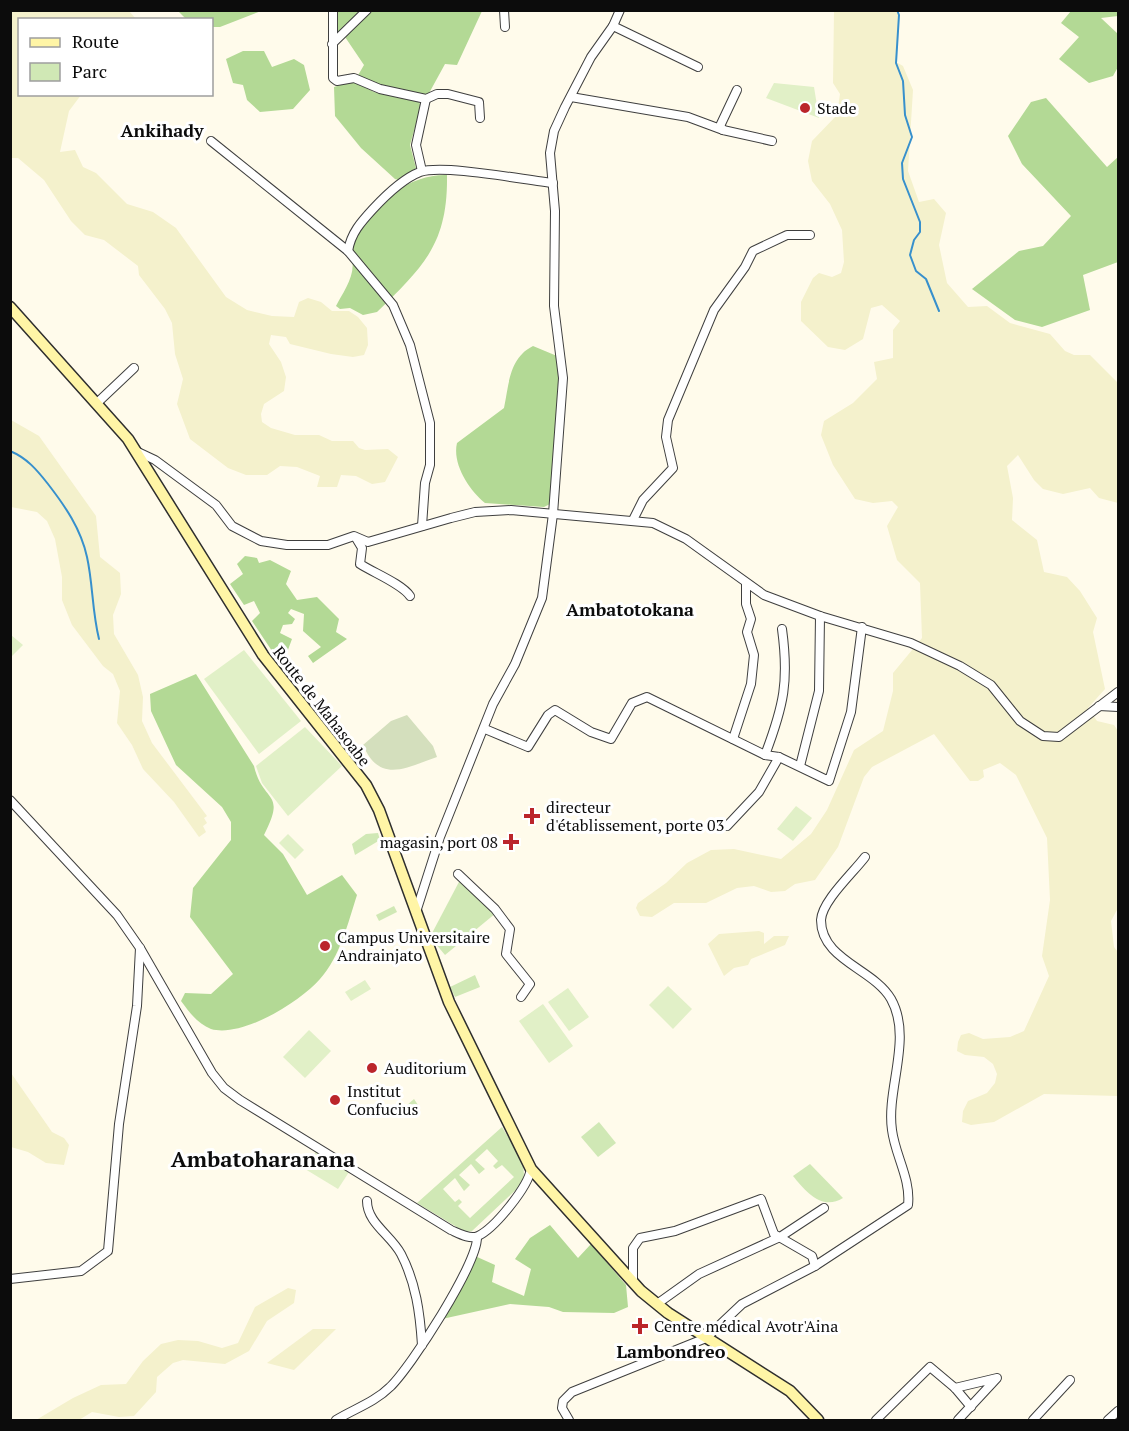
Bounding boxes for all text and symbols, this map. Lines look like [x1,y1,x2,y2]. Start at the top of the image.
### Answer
legend [18,18,213,96]
text: Route [72,29,119,53]
text: Parc [72,59,107,83]
place label: Stade [817,97,857,119]
marker: Stade [798,101,812,115]
district label: Ankihady [120,118,204,142]
district label: Ambatotokana [566,597,694,621]
street label: Route de Mahasoabe [268,641,376,771]
place label: directeur d'établissement, porte 03 [546,796,724,836]
marker: directeur d'établissement, porte 03 [523,807,541,825]
place label: magasin, port 08 [380,831,498,853]
marker: magasin, port 08 [502,833,520,851]
place label: Campus Universitaire Andrainjato [337,926,490,966]
marker: Campus Universitaire Andrainjato [318,939,332,953]
place label: Auditorium [384,1057,467,1079]
marker: Auditorium [365,1061,379,1075]
place label: Institut Confucius [347,1080,418,1120]
marker: Institut Confucius [328,1093,342,1107]
district label: Ambatoharanana [171,1144,355,1173]
place label: Centre médical Avotr'Aina [654,1315,838,1337]
marker: Centre médical Avotr'Aina [631,1317,649,1335]
district label: Lambondreo [617,1339,726,1363]

